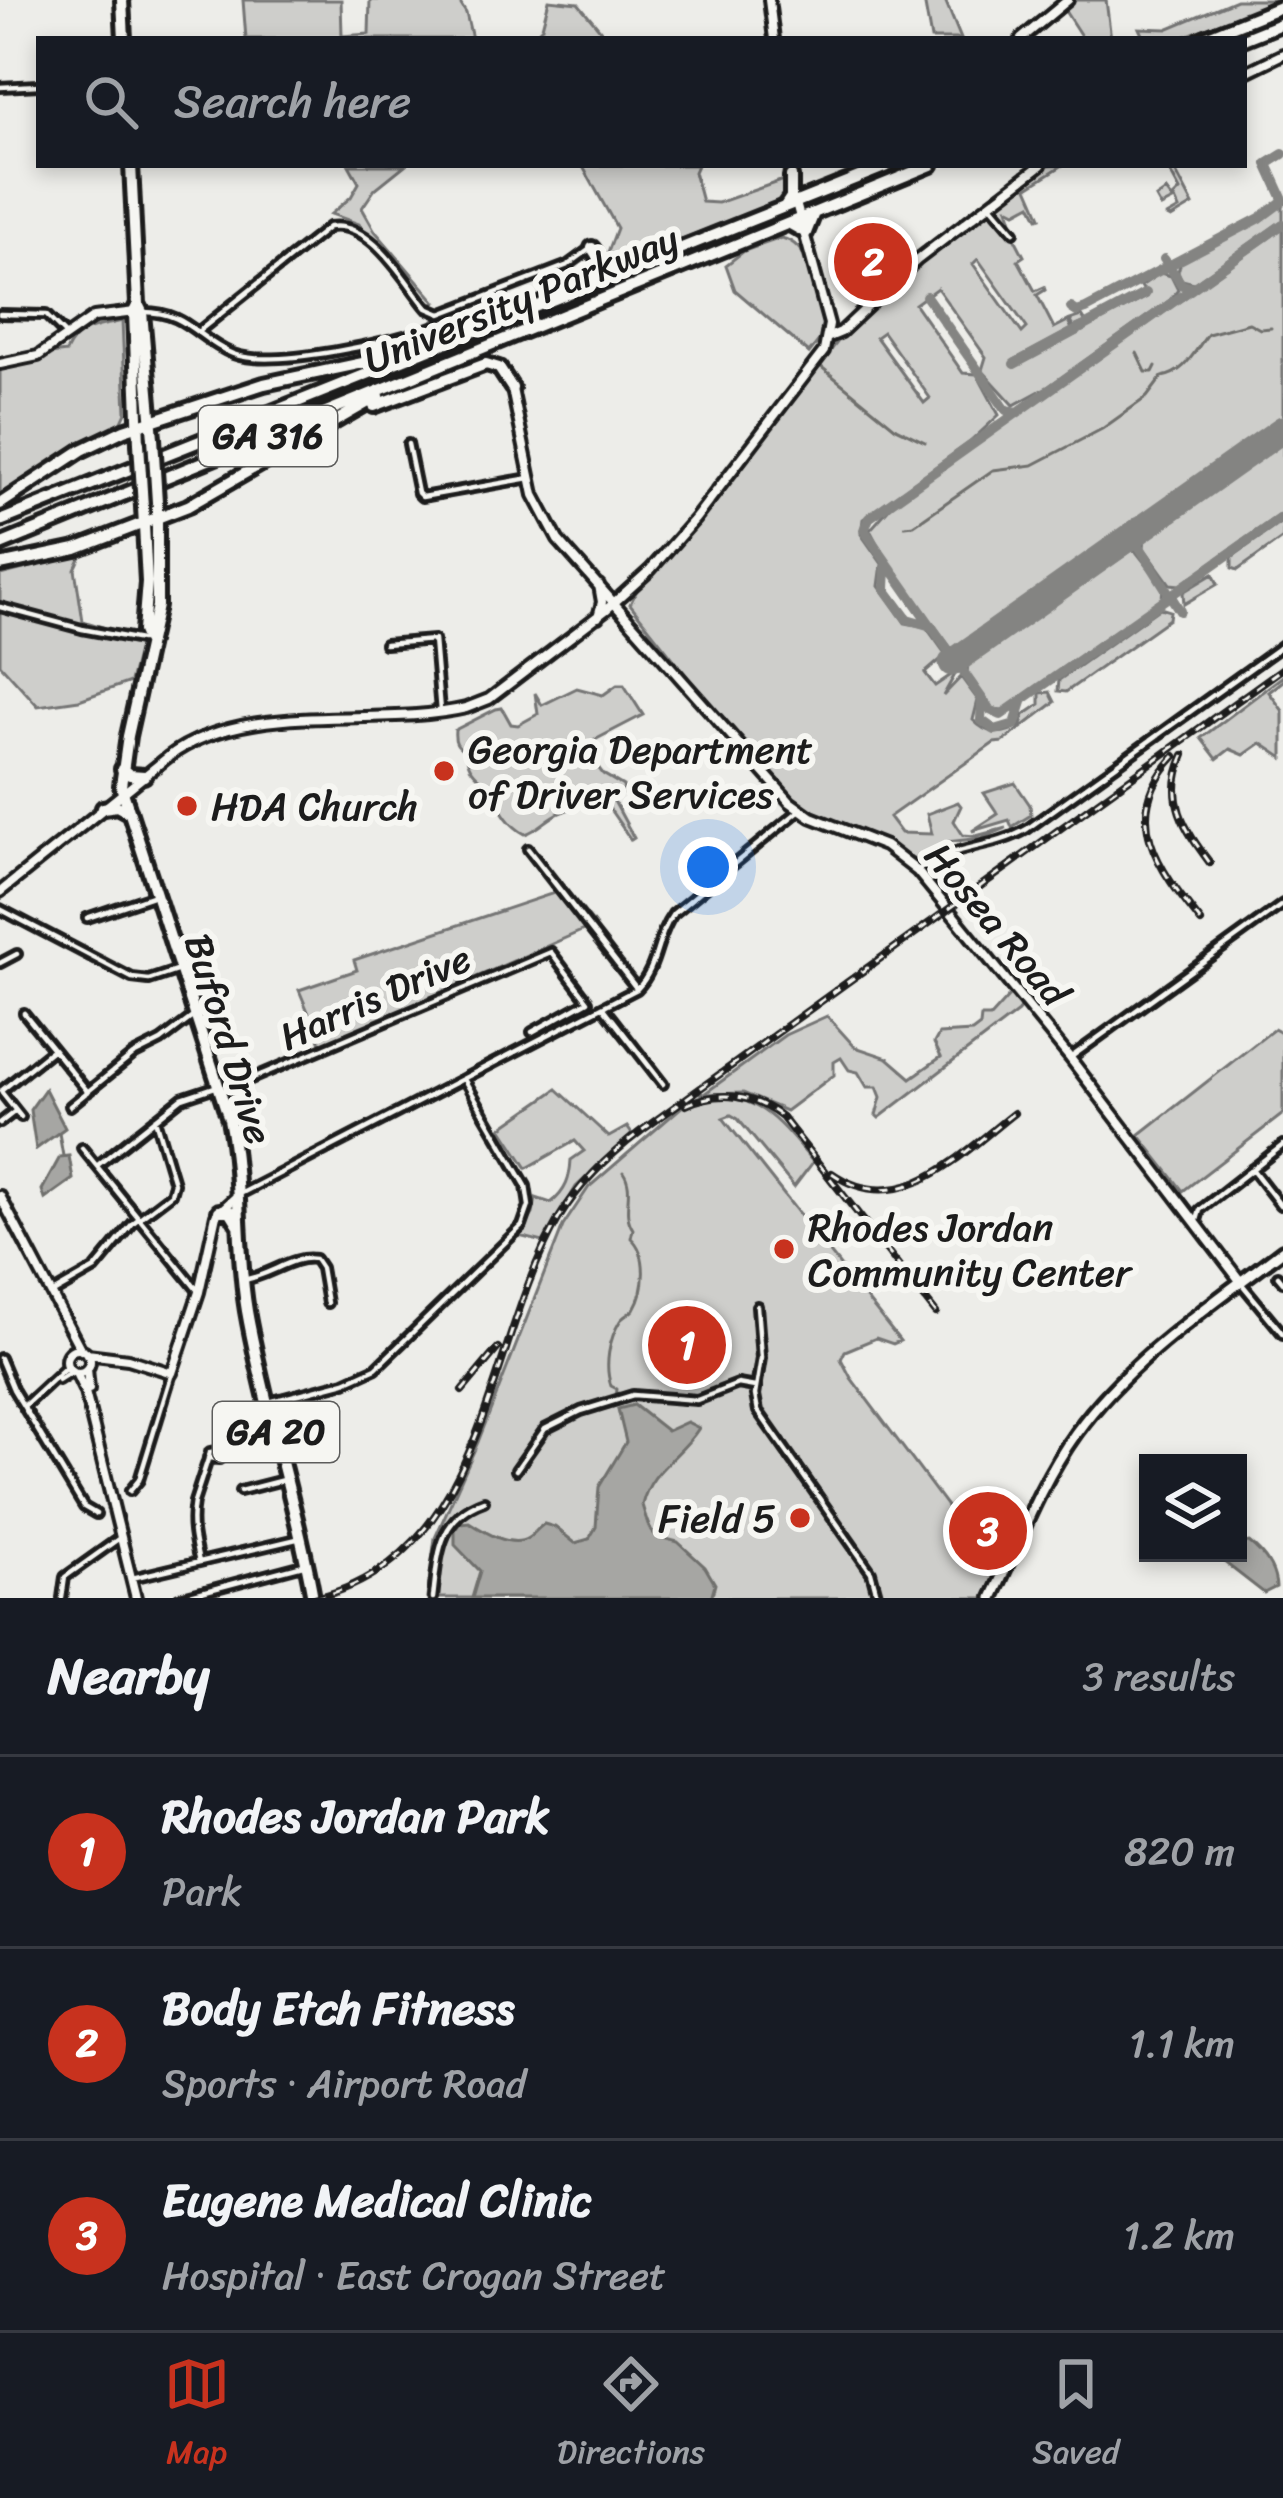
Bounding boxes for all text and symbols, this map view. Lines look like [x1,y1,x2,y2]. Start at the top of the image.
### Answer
search box [36,36,1247,168]
text: Search here [174,62,411,142]
icon: search [78,69,144,135]
street label: University Parkway [353,204,690,394]
pin: 2 [834,217,912,307]
road number: GA 316 [199,406,337,466]
place label: Georgia Department of Driver Services [468,715,813,829]
marker: Georgia Department of Driver Services [431,758,457,784]
place label: HDA Church [211,772,418,841]
marker: HDA Church [174,793,200,819]
street label: Hosea Road [907,826,1089,1024]
your location [678,837,738,897]
street label: Harris Drive [268,924,482,1070]
street label: Buford Drive [164,925,294,1153]
place label: Rhodes Jordan Community Center [808,1193,1133,1307]
marker: Rhodes Jordan Community Center [771,1236,797,1262]
pin: 1 [648,1300,726,1390]
road number: GA 20 [213,1402,339,1462]
map controls [1139,1454,1247,1562]
button: layers [1139,1454,1247,1562]
place label: Field 5 [658,1484,776,1553]
pin: 3 [949,1486,1027,1576]
marker: Field 5 [787,1505,813,1531]
text: Nearby [48,1631,209,1721]
text: 3 results [1082,1642,1235,1711]
text: Rhodes Jordan Park [162,1777,549,1857]
text: 1 [79,1817,95,1886]
text: 820 m [1124,1817,1235,1886]
text: Park [162,1857,242,1926]
text: Body Etch Fitness [162,1969,515,2049]
text: 2 [76,2009,98,2078]
text: 1.1 km [1129,2009,1235,2078]
text: Sports · Airport Road [162,2049,526,2118]
text: Eugene Medical Clinic [162,2161,593,2241]
text: 3 [76,2201,98,2270]
text: 1.2 km [1123,2201,1235,2270]
text: Hospital · East Crogan Street [162,2241,666,2310]
tab: Map [164,2351,230,2481]
tab: Directions [557,2351,705,2481]
tab: Saved [1032,2351,1119,2481]

